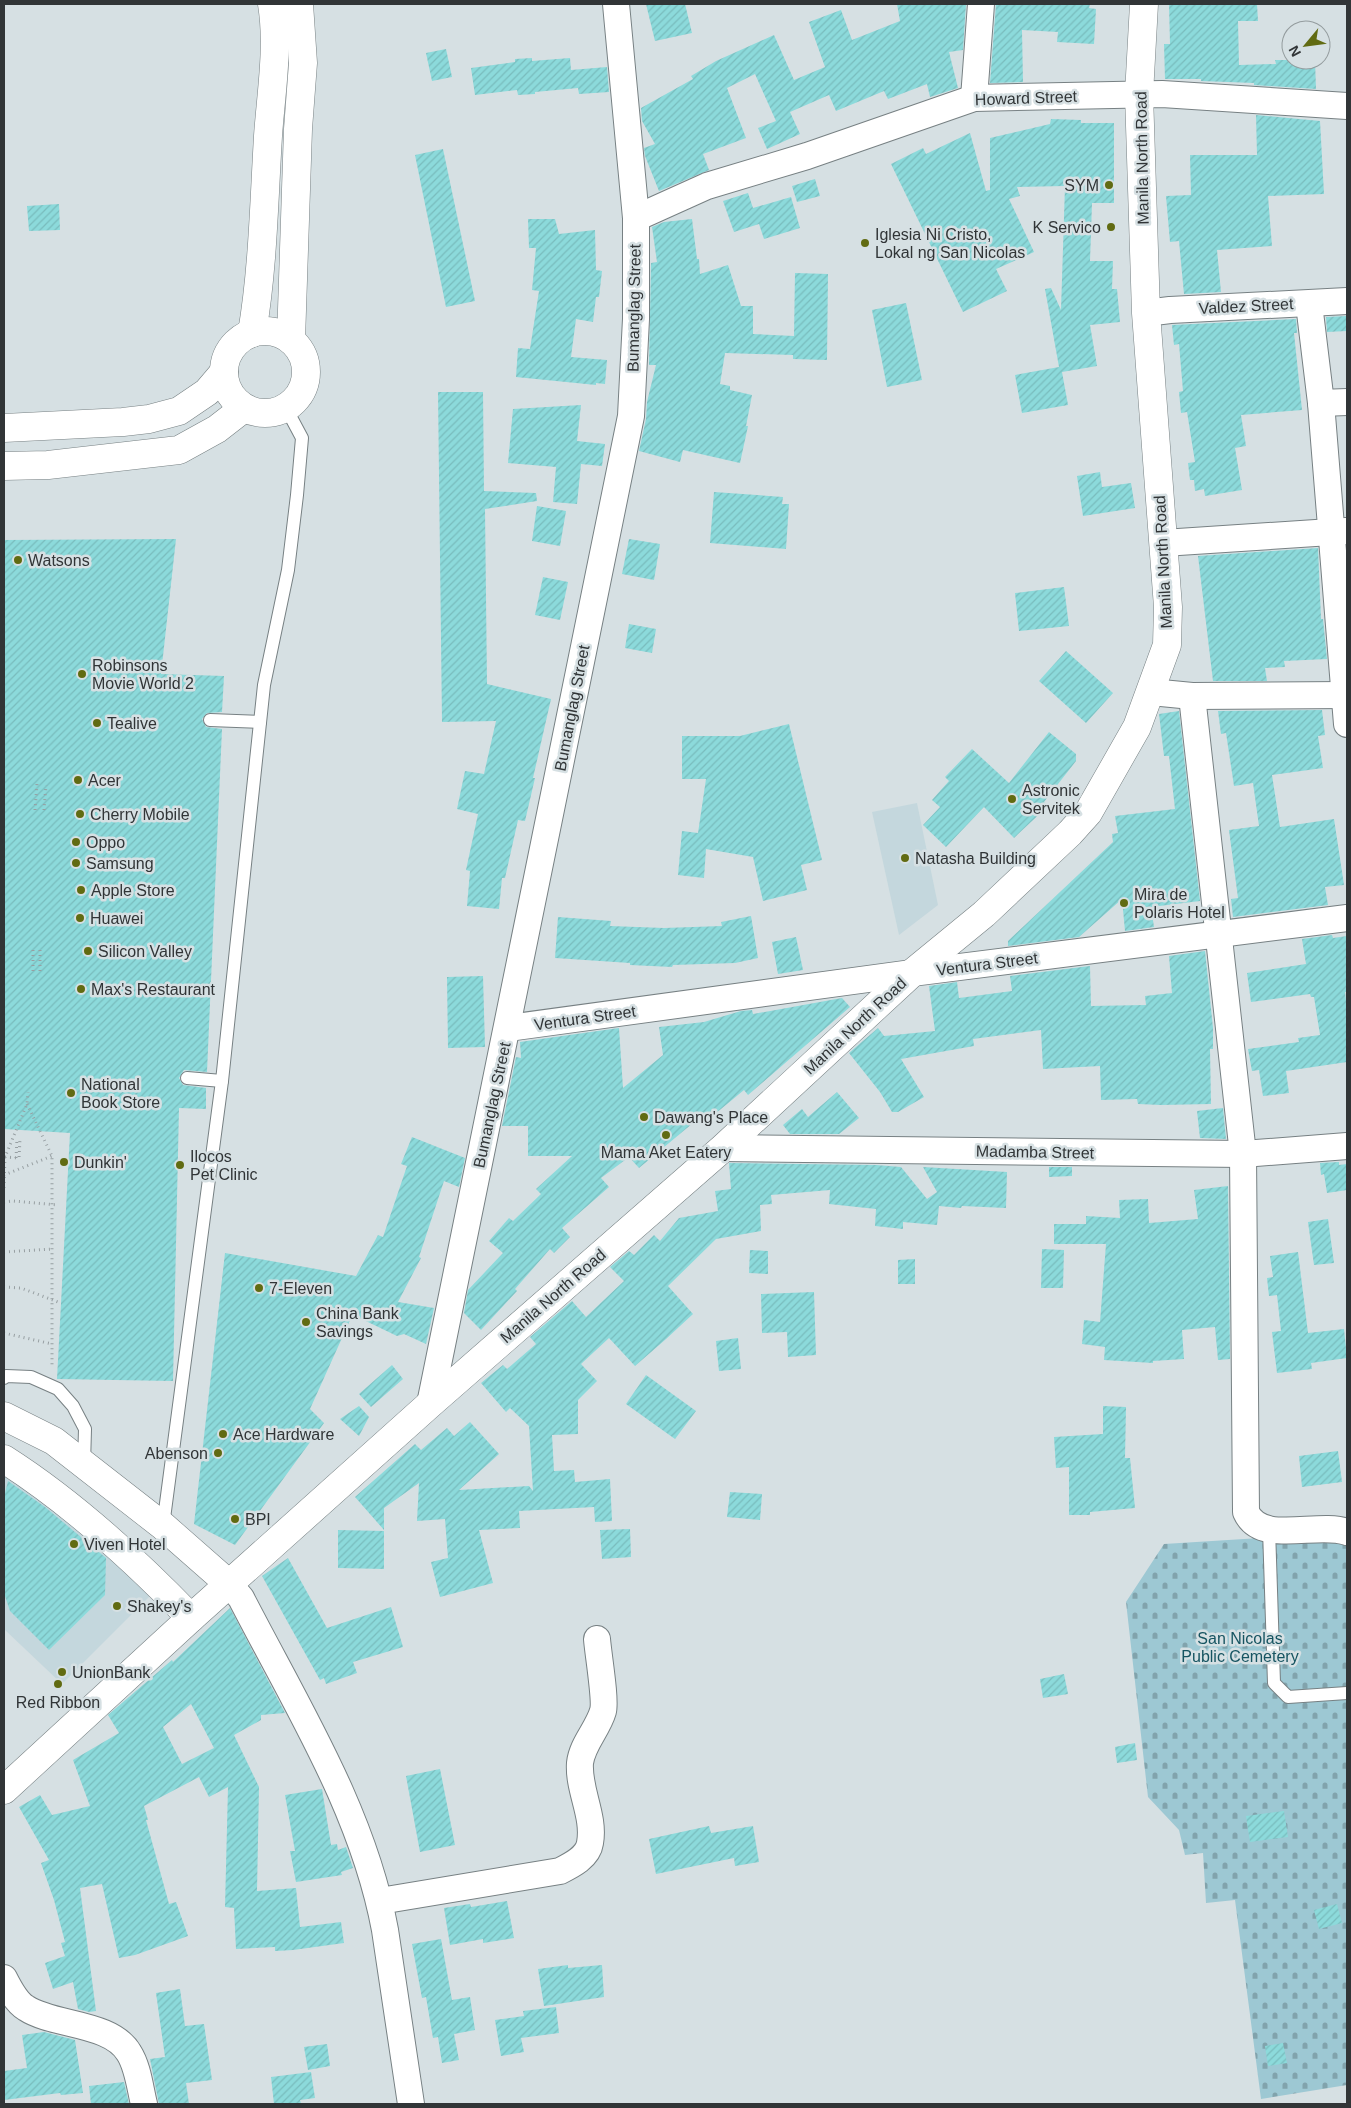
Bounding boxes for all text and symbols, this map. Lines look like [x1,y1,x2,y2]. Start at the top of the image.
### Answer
north arrow [1281,20,1331,70]
text: N [1285,43,1304,60]
street label: Howard Street [975,88,1078,108]
street label: Manila North Road [1132,91,1152,225]
place label: SYM [1064,177,1099,194]
marker: SYM [1103,179,1115,191]
place label: K Servico [1033,219,1101,236]
marker: K Servico [1105,221,1117,233]
place label: Iglesia Ni Cristo, Lokal ng San Nicolas [875,226,1025,261]
marker: Iglesia Ni Cristo, Lokal ng San Nicolas [859,237,871,249]
street label: Bumanglag Street [624,243,644,372]
street label: Valdez Street [1198,295,1294,317]
street label: Manila North Road [1151,495,1175,629]
place label: Watsons [28,552,90,569]
marker: Watsons [12,554,24,566]
street label: Bumanglag Street [551,643,593,772]
place label: Robinsons Movie World 2 [92,657,194,692]
marker: Robinsons Movie World 2 [76,668,88,680]
place label: Tealive [107,715,157,732]
marker: Tealive [91,717,103,729]
place label: Acer [88,772,122,789]
marker: Acer [72,774,84,786]
place label: Astronic Servitek [1022,782,1081,817]
marker: Astronic Servitek [1006,793,1018,805]
place label: Cherry Mobile [90,806,190,823]
marker: Cherry Mobile [74,808,86,820]
place label: Oppo [86,834,125,851]
marker: Oppo [70,836,82,848]
place label: Natasha Building [915,850,1036,867]
marker: Natasha Building [899,852,911,864]
place label: Samsung [86,855,154,872]
marker: Samsung [70,857,82,869]
place label: Apple Store [91,882,175,899]
marker: Apple Store [75,884,87,896]
place label: Mira de Polaris Hotel [1134,886,1225,921]
marker: Mira de Polaris Hotel [1118,897,1130,909]
place label: Huawei [90,910,143,927]
marker: Huawei [74,912,86,924]
place label: Silicon Valley [98,943,192,960]
marker: Silicon Valley [82,945,94,957]
street label: Ventura Street [935,949,1039,979]
street label: Manila North Road [800,974,910,1078]
place label: Max's Restaurant [91,981,216,998]
marker: Max's Restaurant [75,983,87,995]
street label: Ventura Street [533,1002,637,1034]
street label: Bumanglag Street [470,1040,514,1169]
place label: National Book Store [81,1076,160,1111]
marker: National Book Store [65,1087,77,1099]
place label: Dawang's Place [654,1109,768,1126]
marker: Dawang's Place [638,1111,650,1123]
marker: Mama Aket Eatery [660,1129,672,1141]
street label: Madamba Street [976,1142,1095,1162]
place label: Mama Aket Eatery [601,1144,731,1161]
place label: Ilocos Pet Clinic [190,1148,258,1183]
place label: Dunkin' [74,1154,127,1171]
marker: Dunkin' [58,1156,70,1168]
marker: Ilocos Pet Clinic [174,1159,186,1171]
street label: Manila North Road [497,1246,609,1346]
place label: 7-Eleven [269,1280,332,1297]
marker: 7-Eleven [253,1282,265,1294]
place label: China Bank Savings [316,1305,400,1340]
marker: China Bank Savings [300,1316,312,1328]
place label: Ace Hardware [233,1426,334,1443]
marker: Ace Hardware [217,1428,229,1440]
place label: Abenson [145,1445,208,1462]
marker: Abenson [212,1447,224,1459]
place label: BPI [245,1511,271,1528]
marker: BPI [229,1513,241,1525]
place label: Viven Hotel [84,1536,166,1553]
marker: Viven Hotel [68,1538,80,1550]
place label: Shakey's [127,1598,191,1615]
marker: Shakey's [111,1600,123,1612]
park label: San Nicolas Public Cemetery [1181,1630,1299,1665]
place label: UnionBank [72,1664,151,1681]
marker: UnionBank [56,1666,68,1678]
marker: Red Ribbon [52,1678,64,1690]
place label: Red Ribbon [16,1694,100,1711]

